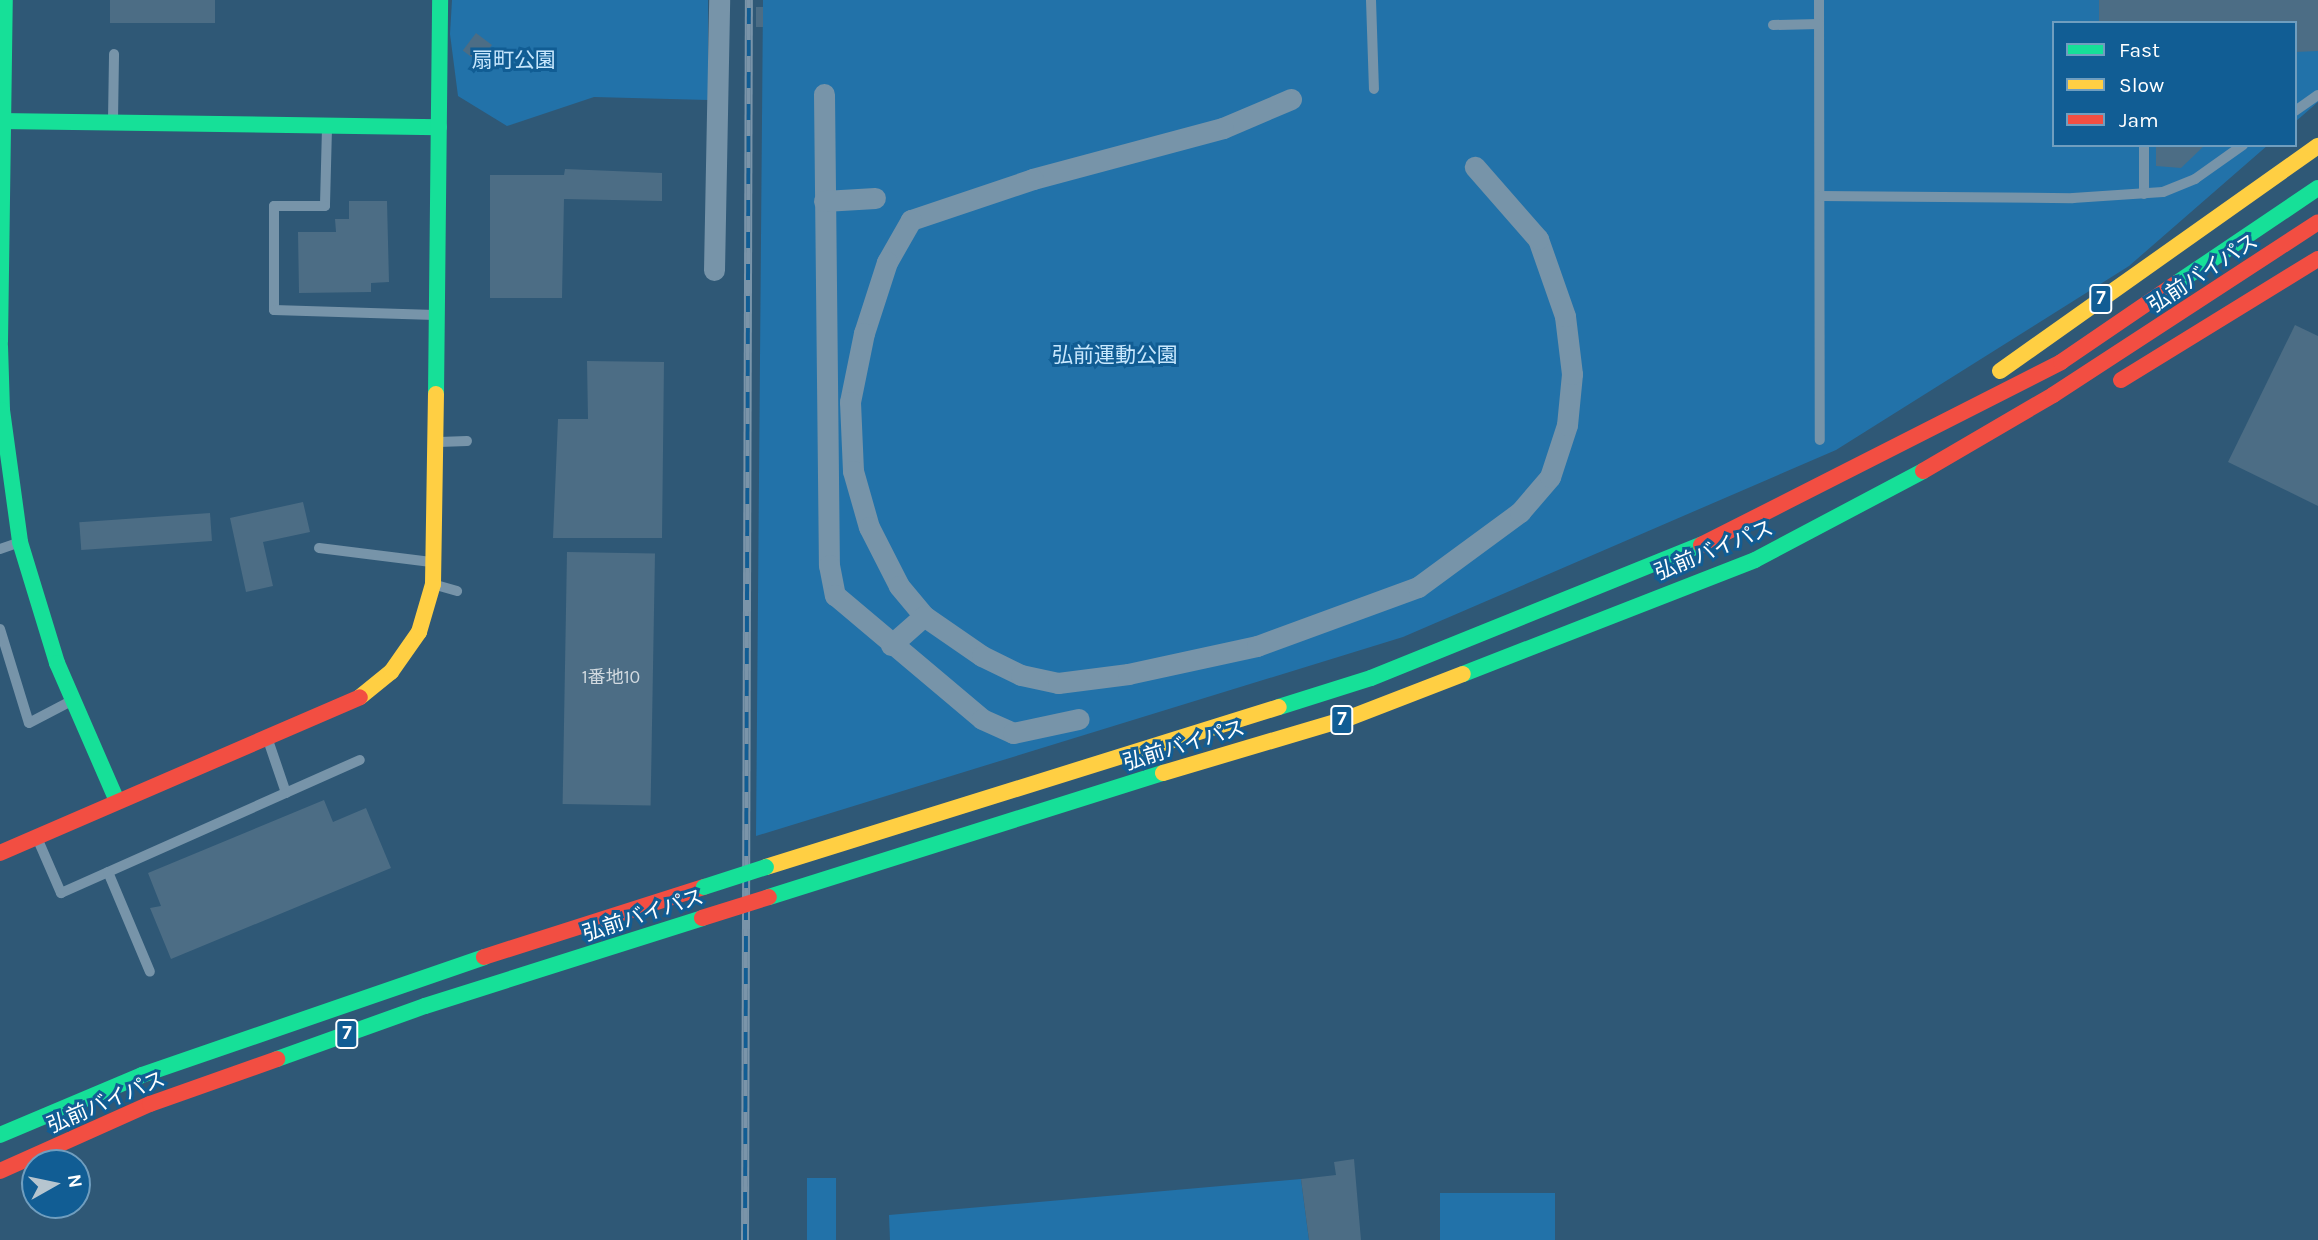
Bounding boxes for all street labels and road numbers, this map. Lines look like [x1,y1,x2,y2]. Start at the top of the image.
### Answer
street label: 弘前バイパス [2143,228,2263,318]
road number: 7 [2089,284,2113,314]
street label: 弘前バイパス [1651,515,1777,585]
road number: 7 [1330,705,1354,736]
street label: 弘前バイパス [1120,715,1248,775]
street label: 弘前バイパス [579,884,707,946]
road number: 7 [335,1018,359,1050]
street label: 弘前バイパス [43,1066,169,1138]

